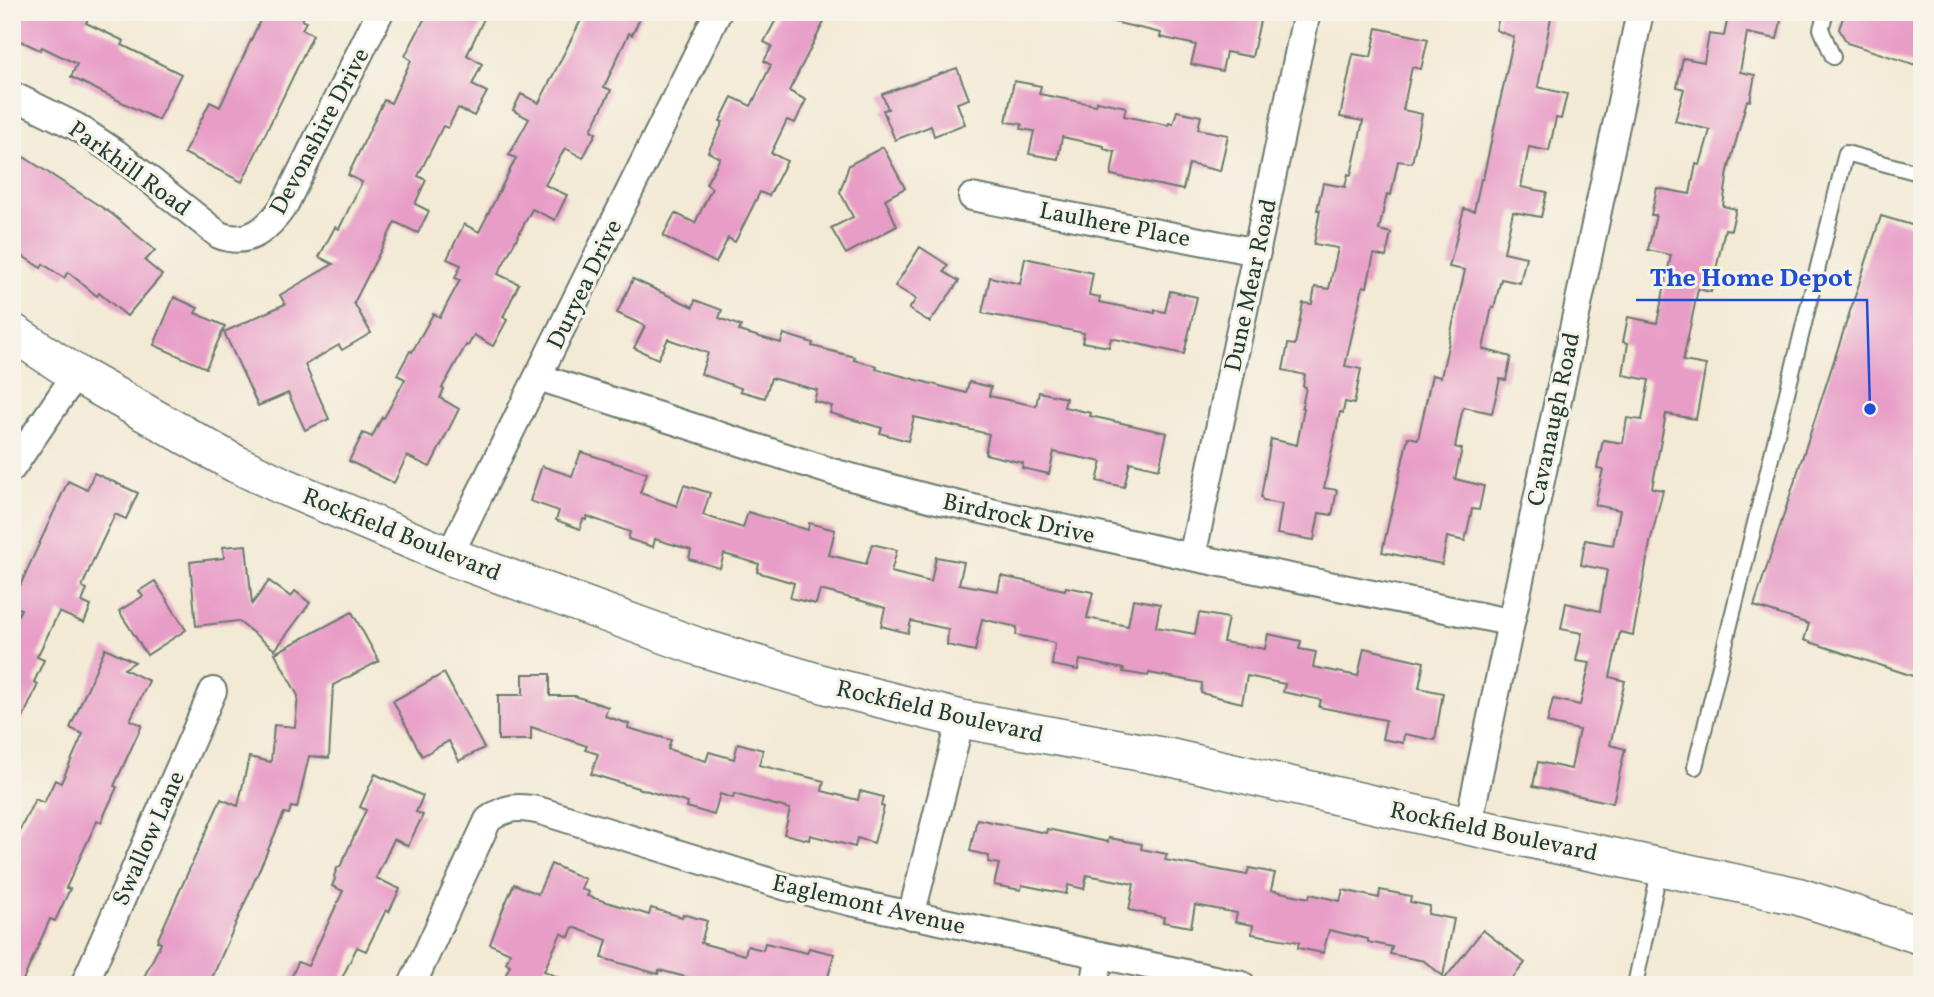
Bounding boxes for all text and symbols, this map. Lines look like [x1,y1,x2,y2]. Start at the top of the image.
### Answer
street label: Devonshire Drive [262,42,379,222]
street label: Parkhill Road [61,114,197,226]
street label: Laulhere Place [1036,195,1193,257]
street label: Dune Mear Road [1217,196,1287,375]
street label: Duryea Drive [540,214,632,356]
callout: The Home Depot [1636,253,1867,300]
text: The Home Depot [1649,261,1853,297]
street label: Cavanaugh Road [1520,329,1590,509]
street label: Rockfield Boulevard [297,480,506,591]
street label: Birdrock Drive [939,486,1098,554]
street label: Rockfield Boulevard [833,673,1046,753]
street label: Swallow Lane [105,766,195,912]
street label: Rockfield Boulevard [1387,794,1601,872]
street label: Eaglemont Avenue [769,867,968,945]

